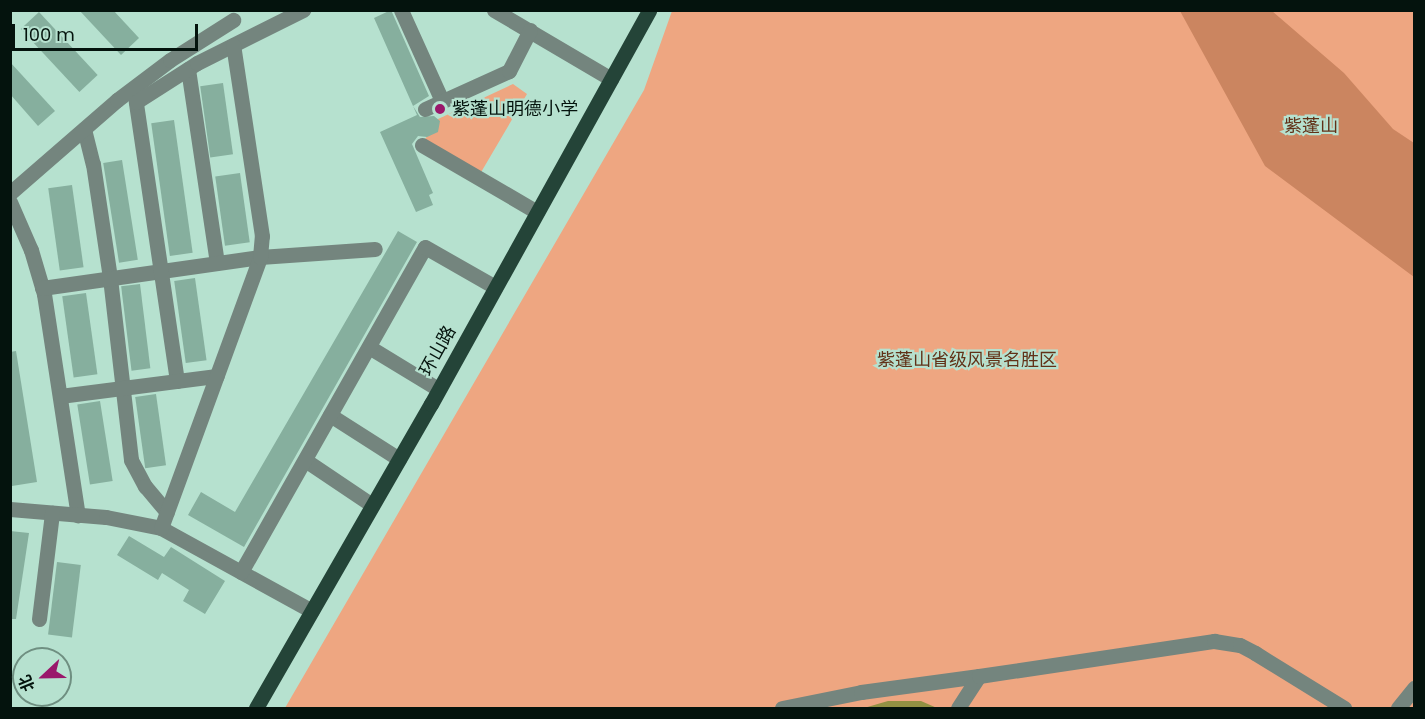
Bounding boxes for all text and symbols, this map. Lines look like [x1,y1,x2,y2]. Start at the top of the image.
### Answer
scale bar [15,12,201,50]
text: 100 m [23,22,75,47]
place label: 紫蓬山明德小学 [452,98,578,120]
marker: 紫蓬山明德小学 [433,102,447,116]
park label: 紫蓬山 [1284,115,1338,137]
street label: 环山路 [415,322,461,380]
park label: 紫蓬山省级风景名胜区 [877,349,1057,371]
north arrow [12,647,72,707]
text: 北 [13,671,40,695]

